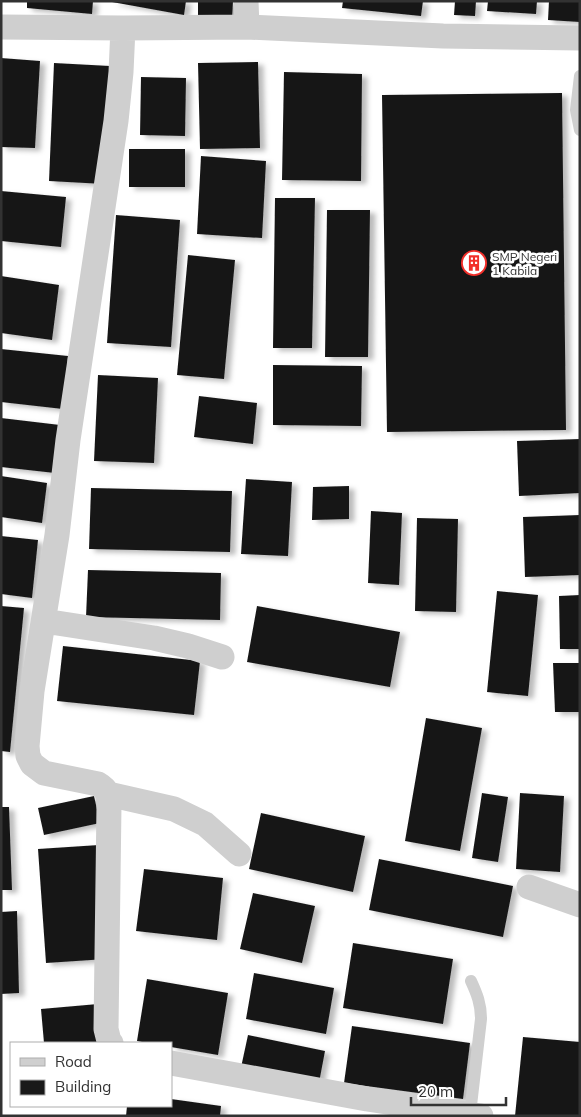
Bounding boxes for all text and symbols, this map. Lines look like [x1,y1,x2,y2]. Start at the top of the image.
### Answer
place label: SMP Negeri 1 Kabila [492,249,557,278]
building icon: SMP Negeri 1 Kabila [461,250,487,276]
legend [10,1042,172,1107]
text: Road [55,1052,92,1071]
scale bar [411,1074,506,1106]
text: Building [55,1077,111,1096]
text: 20 m [418,1082,453,1101]

